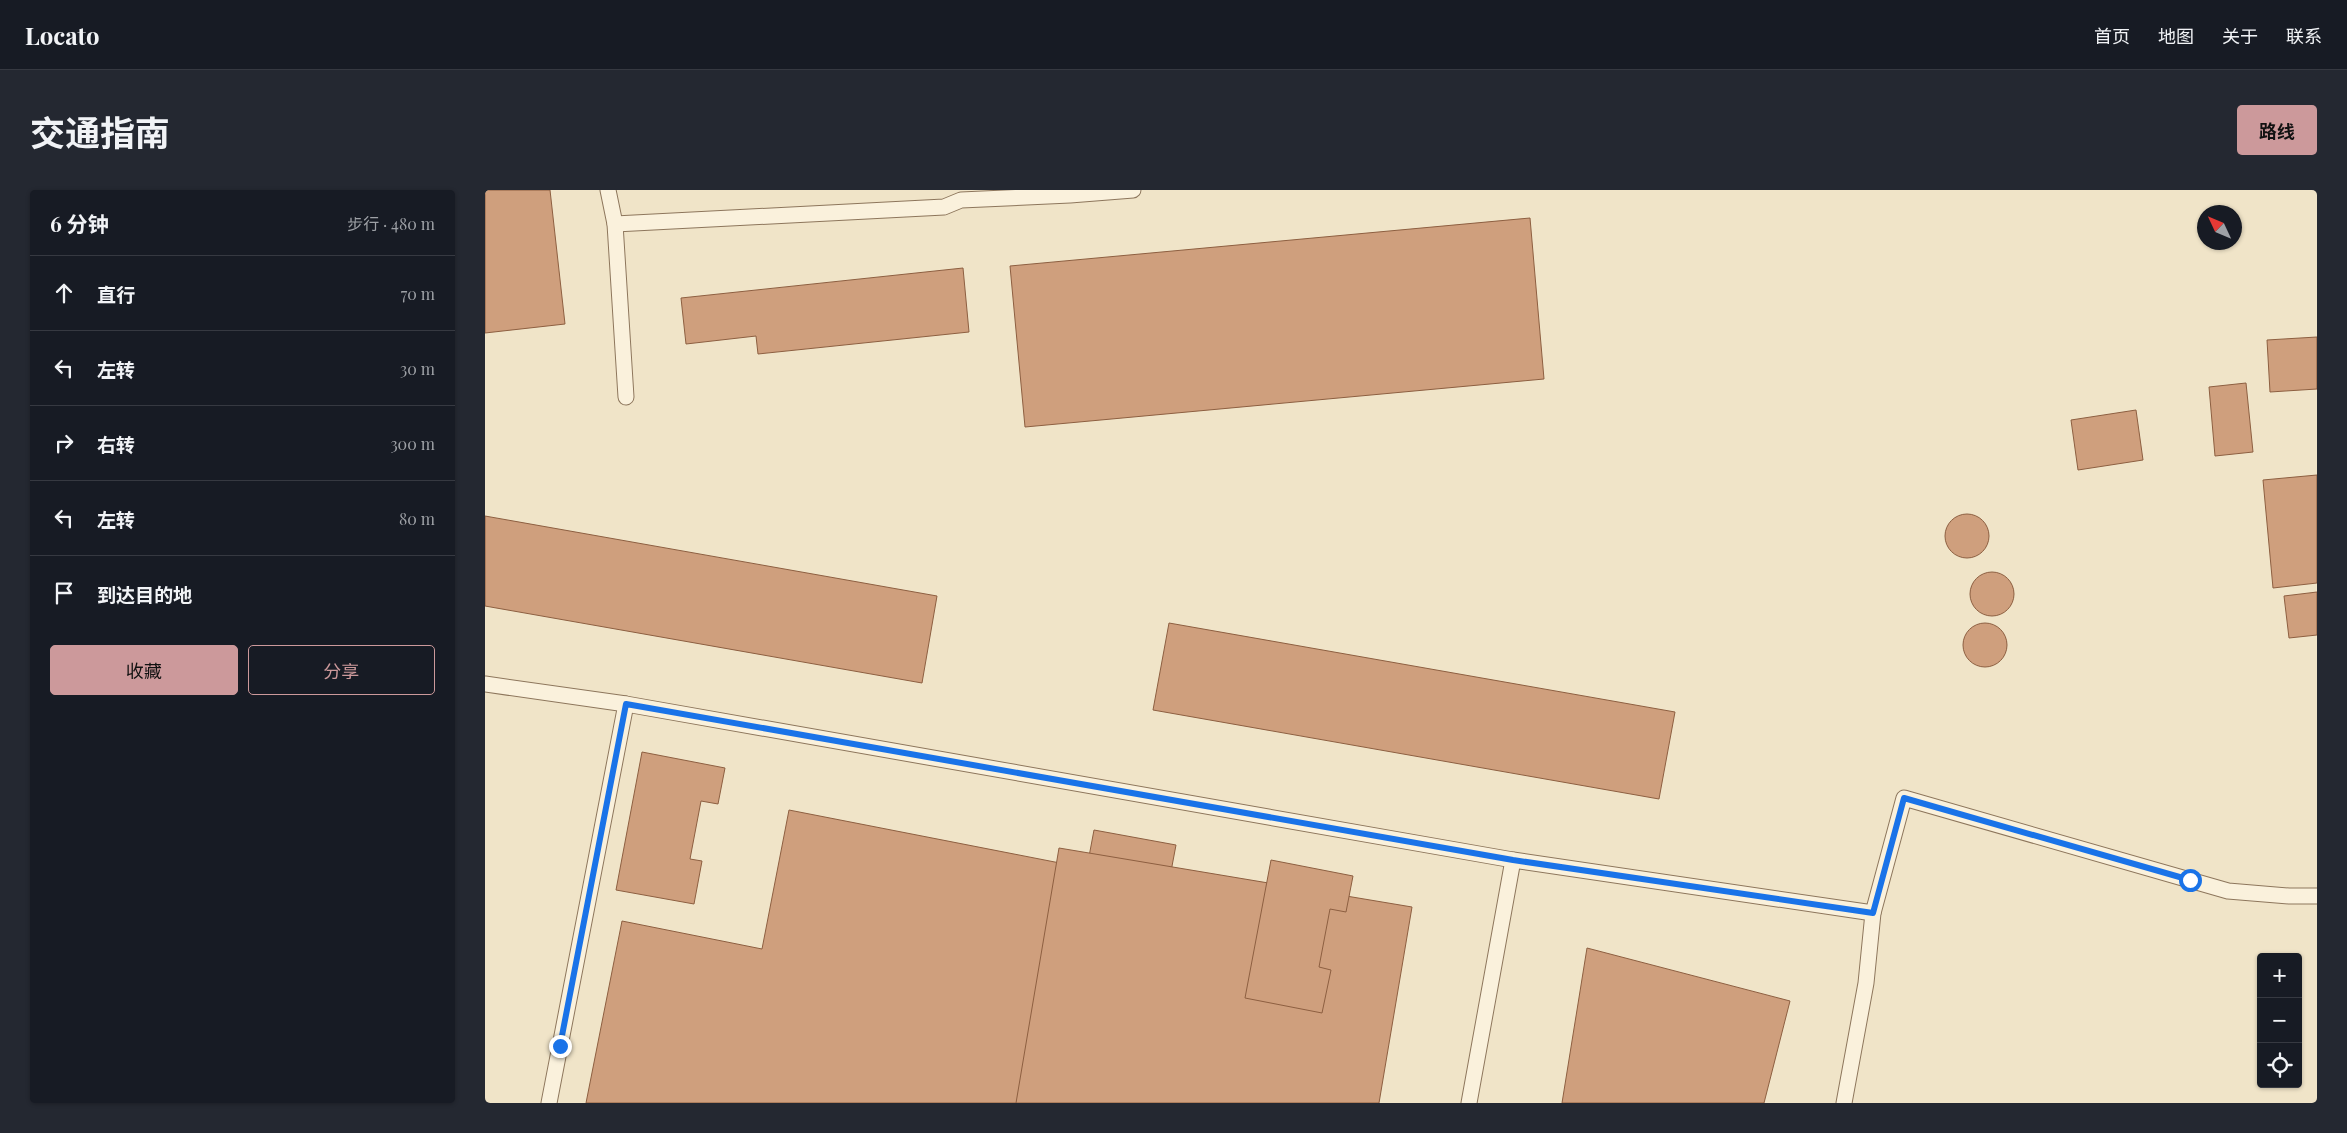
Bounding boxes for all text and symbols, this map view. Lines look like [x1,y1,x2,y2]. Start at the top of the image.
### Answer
text: Locato [25,19,99,51]
text: 首页 [2094,24,2130,48]
text: 地图 [2158,24,2194,48]
text: 关于 [2222,24,2258,48]
text: 联系 [2286,24,2322,48]
button: 路线 [2237,105,2317,155]
text: 交通指南 [30,108,170,155]
north arrow [2197,205,2242,250]
text: 6 分钟 [50,209,109,237]
text: 步行 · 480 m [347,213,435,234]
icon: ahead [50,279,78,307]
text: 直行 [97,281,135,307]
text: 70 m [401,283,435,304]
icon: left [50,354,78,382]
text: 左转 [97,356,135,382]
text: 30 m [400,358,435,379]
icon: right [50,429,78,457]
text: 右转 [97,431,135,457]
text: 300 m [390,433,435,454]
icon: left [50,504,78,532]
text: 左转 [97,506,135,532]
text: 80 m [399,508,435,529]
icon: arrive [50,579,78,607]
text: 到达目的地 [97,581,192,607]
button: 收藏 [50,645,238,695]
button: 分享 [248,645,435,695]
route start [2179,869,2202,892]
map controls [2257,953,2302,1088]
button: + [2257,953,2302,998]
button: − [2257,998,2302,1043]
route end [549,1035,572,1058]
button: locate [2257,1043,2302,1088]

